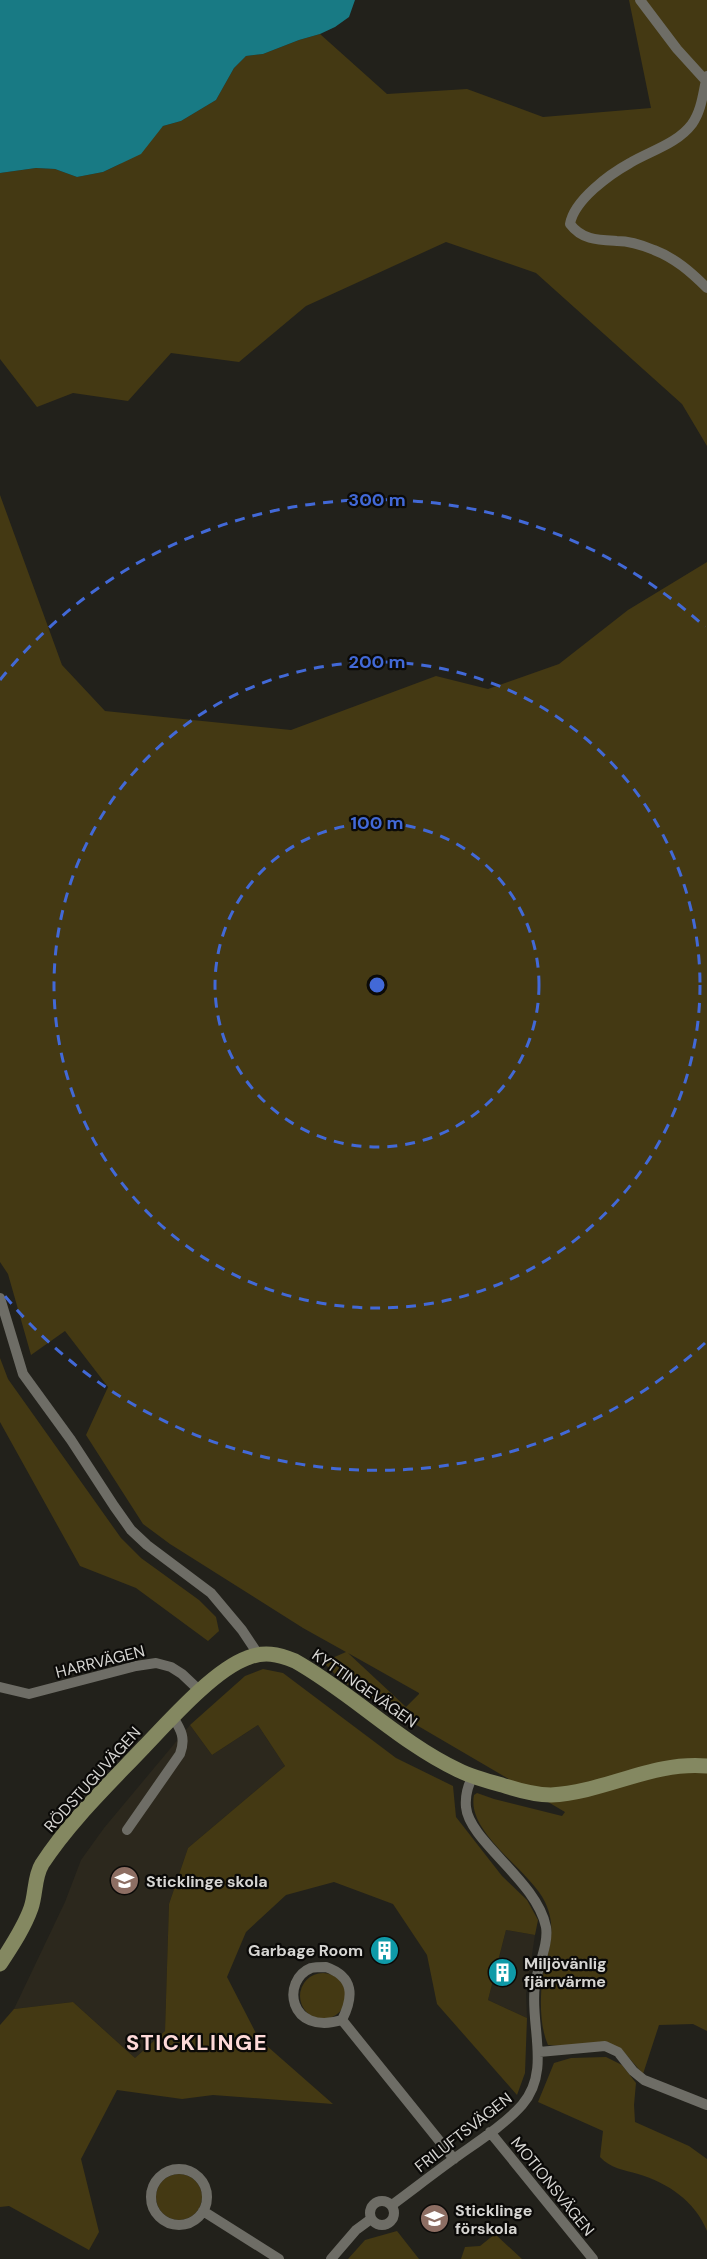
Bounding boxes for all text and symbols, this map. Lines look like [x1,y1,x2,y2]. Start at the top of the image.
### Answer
text: 300 m [348,488,406,512]
text: 200 m [349,650,405,674]
text: 100 m [350,811,404,835]
centre of rings [367,975,387,995]
street label: HARRVÄGEN [53,1640,147,1683]
street label: KYTTINGEVÄGEN [308,1644,421,1733]
street label: RÖDSTUGUVÄGEN [39,1722,145,1837]
school or university icon: Sticklinge skola [109,1865,141,1897]
place label: Sticklinge skola [146,1871,268,1892]
building icon: Garbage Room [368,1934,400,1966]
place label: Garbage Room [248,1940,363,1961]
place label: Miljövänlig fjärrvärme [524,1953,607,1992]
building icon: Miljövänlig fjärrvärme [487,1956,519,1988]
district label: STICKLINGE [126,2028,268,2057]
street label: FRILUFTSVÄGEN [410,2088,516,2177]
street label: MOTIONSVÄGEN [506,2132,599,2240]
place label: Sticklinge förskola [455,2200,532,2239]
school or university icon: Sticklinge förskola [418,2203,450,2235]

